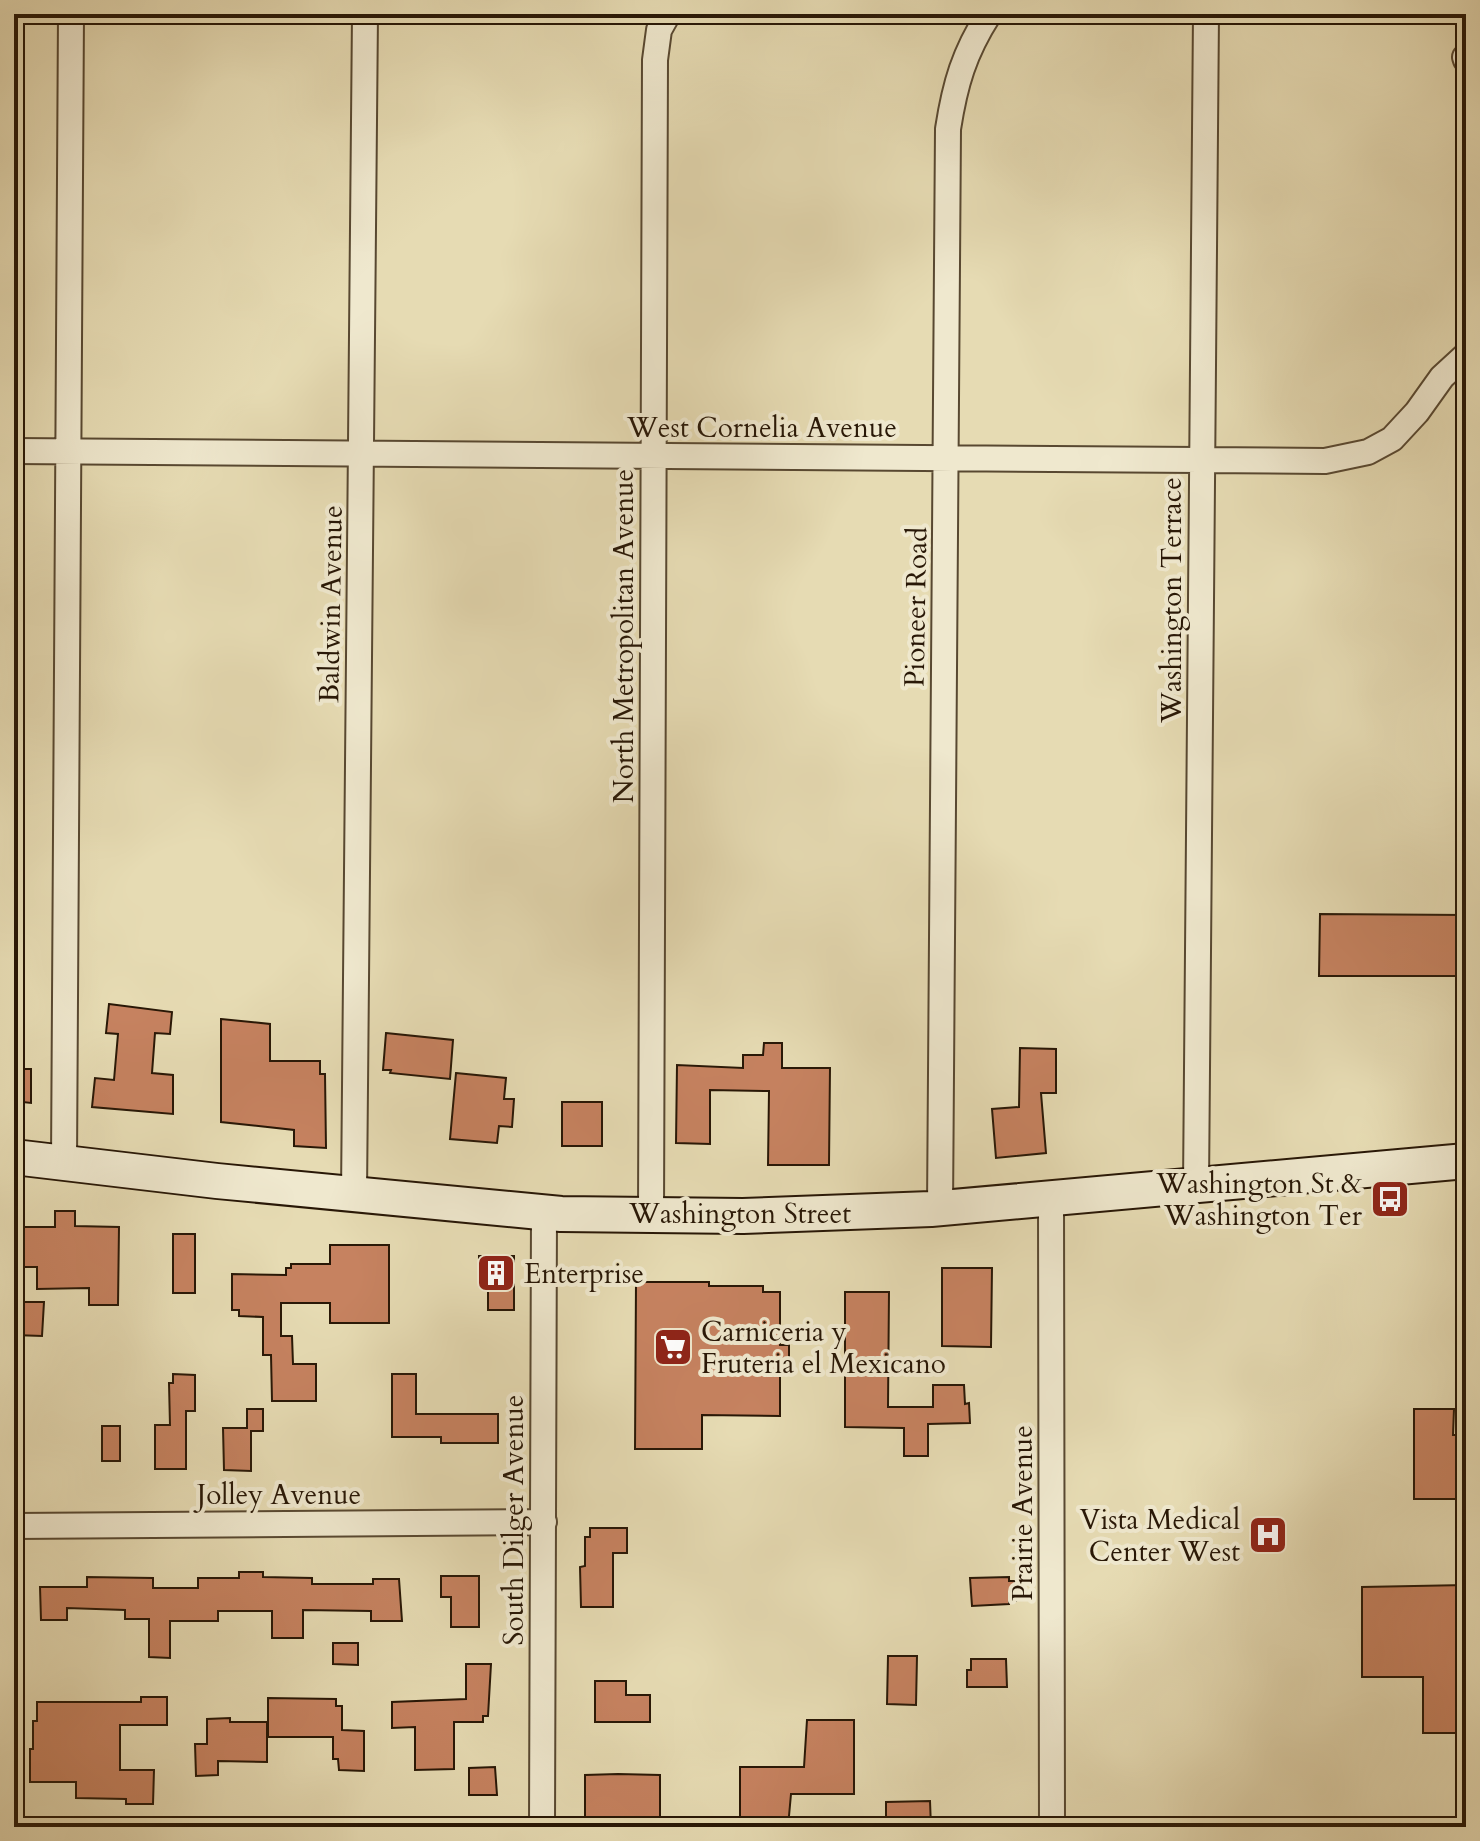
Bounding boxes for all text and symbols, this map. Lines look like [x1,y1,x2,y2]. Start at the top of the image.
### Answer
street label: West Cornelia Avenue [626,409,897,447]
street label: North Metropolitan Avenue [605,469,643,803]
street label: Washington Terrace [1153,477,1191,724]
street label: Baldwin Avenue [310,505,352,703]
street label: Pioneer Road [896,527,936,687]
place label: Washington St & Washington Ter [1155,1165,1363,1235]
bus stop icon: Washington St & Washington Ter [1369,1178,1411,1220]
street label: Washington Street [628,1195,851,1233]
building icon: Enterprise [475,1252,517,1294]
place label: Enterprise [524,1255,644,1293]
place label: Carniceria y Fruteria el Mexicano [701,1313,946,1383]
supermarket icon: Carniceria y Fruteria el Mexicano [652,1326,694,1368]
street label: South Dilger Avenue [495,1395,533,1645]
street label: Prairie Avenue [1004,1425,1042,1601]
street label: Jolley Avenue [193,1476,361,1514]
place label: Vista Medical Center West [1080,1501,1240,1571]
hospital icon: Vista Medical Center West [1247,1514,1289,1556]

